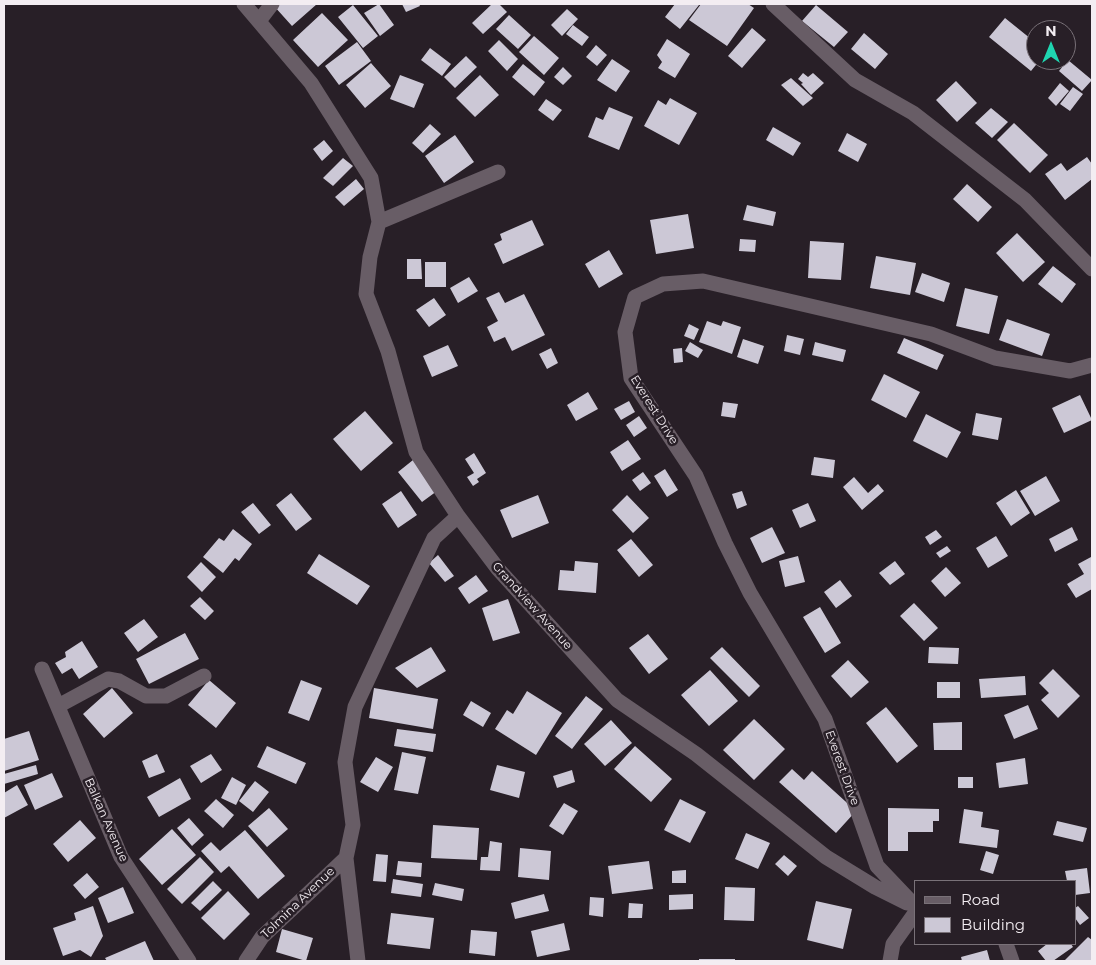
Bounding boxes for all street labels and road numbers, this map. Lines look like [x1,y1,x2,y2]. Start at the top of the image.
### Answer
street label: Everest Drive [627,373,681,447]
street label: Grandview Avenue [489,559,575,653]
street label: Everest Drive [822,729,862,807]
street label: Balkan Avenue [81,776,131,864]
street label: Tolmina Avenue [258,864,338,942]

